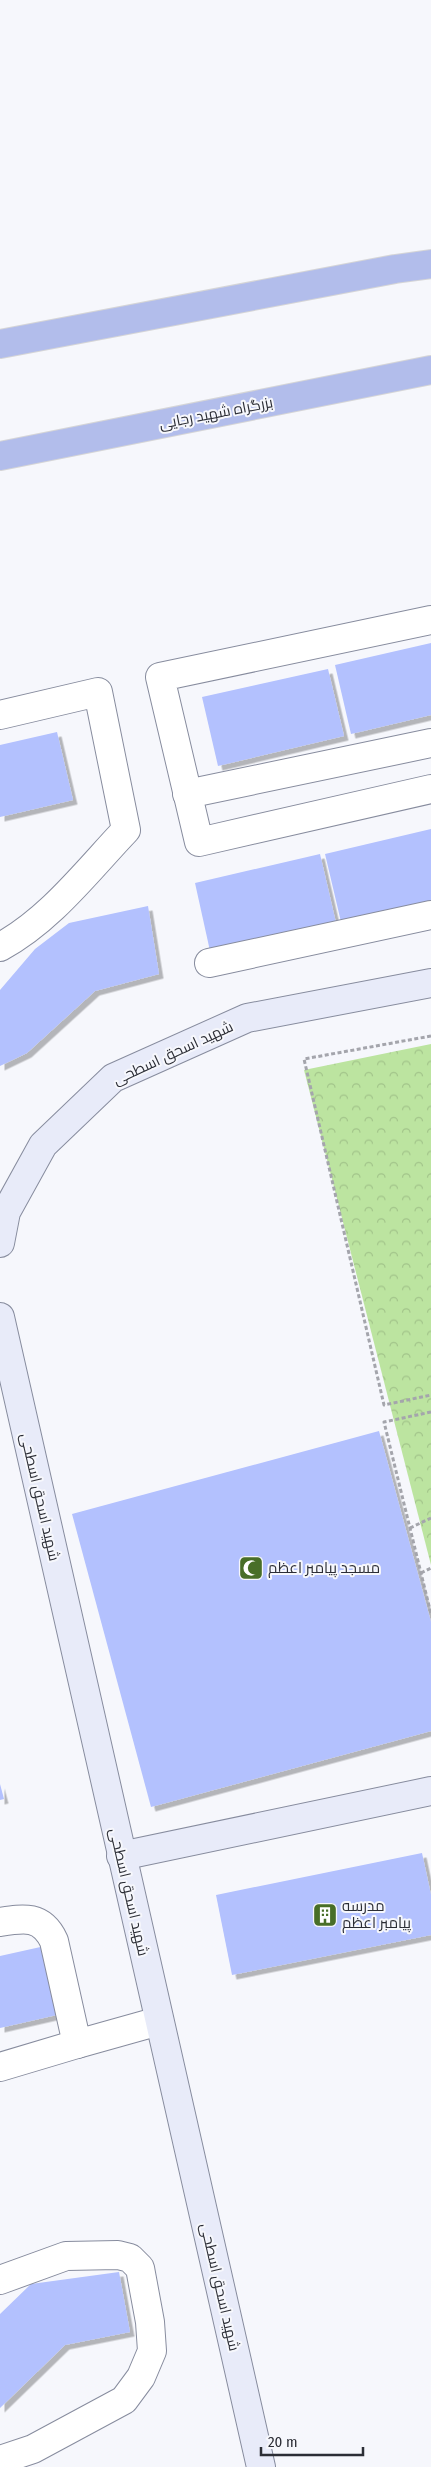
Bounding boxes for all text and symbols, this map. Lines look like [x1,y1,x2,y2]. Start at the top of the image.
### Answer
street label: بزرگراه شهید رجایی [158,393,275,434]
street label: شهید اسحق اسطحی [110,1017,236,1090]
street label: شهید اسحق اسطحی [16,1431,63,1563]
mosque icon: مسجد پیامبر اعظم [238,1555,264,1581]
place label: مسجد پیامبر اعظم [268,1559,380,1578]
street label: شهید اسحق اسطحی [105,1826,152,1958]
place label: مدرسه پیامبر اعظم [342,1897,411,1933]
building icon: مدرسه پیامبر اعظم [312,1902,338,1928]
street label: شهید اسحق اسطحی [196,2221,243,2353]
scale bar [261,2424,364,2456]
text: 20 m [268,2433,298,2451]

